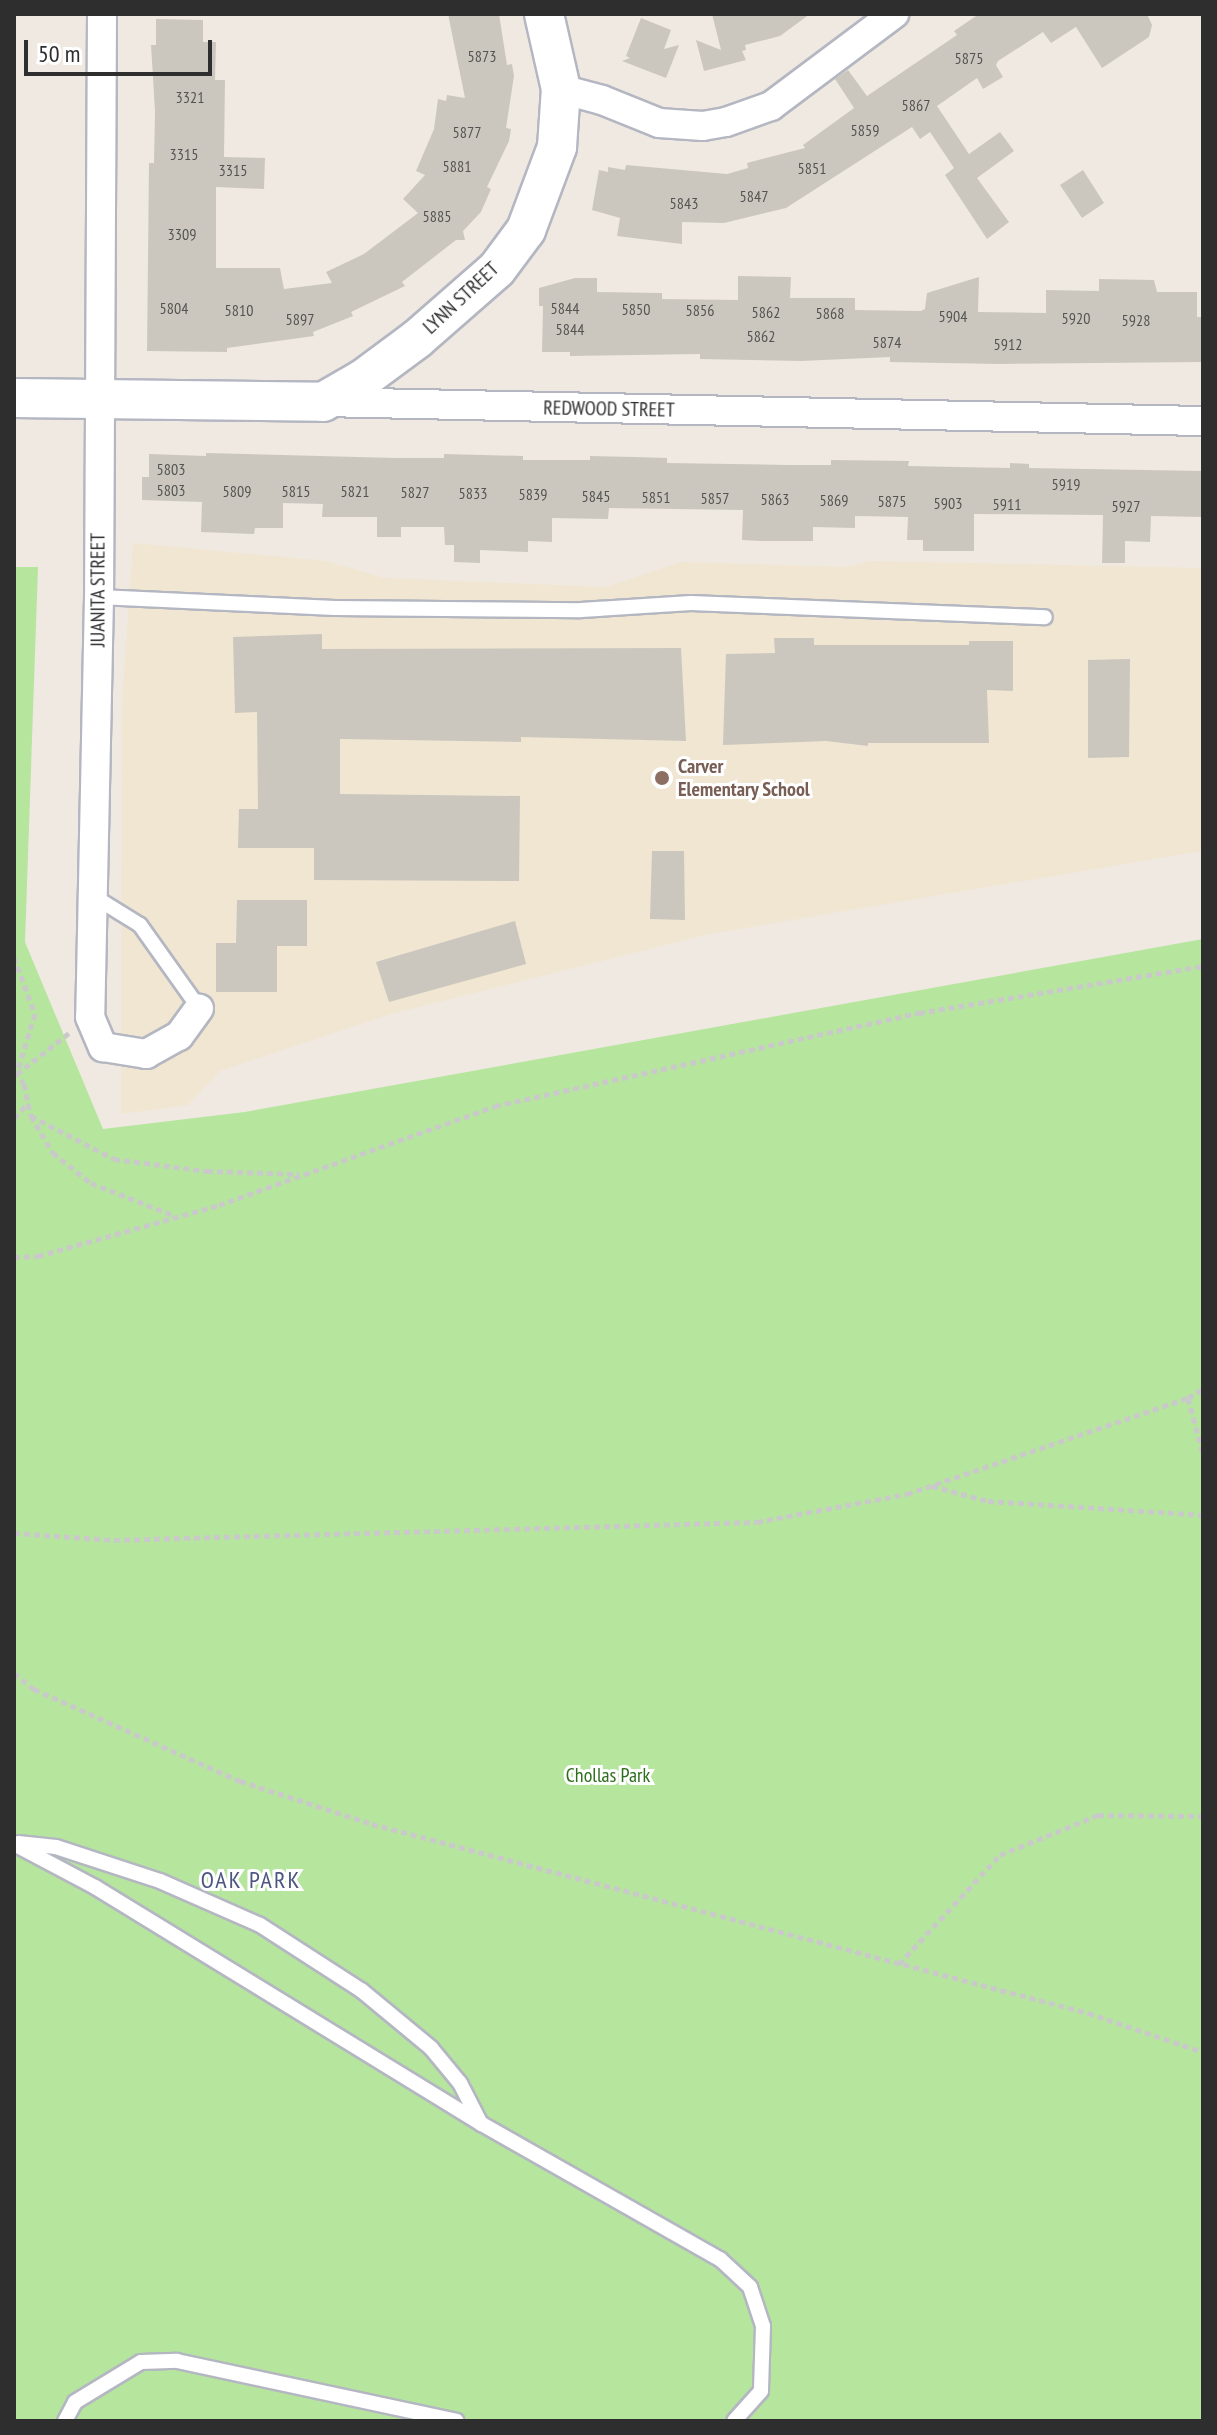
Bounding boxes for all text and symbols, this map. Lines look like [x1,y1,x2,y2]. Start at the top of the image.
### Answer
scale bar [28,24,216,74]
text: 50 m [38,38,80,69]
house number: 5873 [468,46,496,66]
house number: 5875 [955,48,983,68]
house number: 3321 [176,87,204,107]
house number: 5867 [902,95,930,115]
house number: 5859 [851,120,879,140]
house number: 5877 [453,122,481,142]
house number: 3315 [170,144,198,164]
house number: 5881 [443,156,471,176]
house number: 5851 [798,158,826,178]
house number: 3315 [219,160,247,180]
house number: 5847 [740,186,768,206]
house number: 5843 [670,193,698,213]
house number: 5885 [423,206,451,226]
house number: 3309 [168,224,196,244]
street label: LYNN STREET [418,257,504,339]
house number: 5804 [160,298,188,318]
house number: 5844 [551,298,579,318]
house number: 5850 [622,299,650,319]
house number: 5810 [225,300,253,320]
house number: 5856 [686,300,714,320]
house number: 5862 [752,302,780,322]
house number: 5868 [816,303,844,323]
house number: 5904 [939,306,967,326]
house number: 5920 [1062,308,1090,328]
house number: 5897 [286,309,314,329]
house number: 5928 [1122,310,1150,330]
house number: 5844 [556,319,584,339]
house number: 5862 [747,326,775,346]
house number: 5874 [873,332,901,352]
house number: 5912 [994,334,1022,354]
street label: REDWOOD STREET [543,396,675,422]
house number: 5803 [157,459,185,479]
house number: 5919 [1052,474,1080,494]
house number: 5803 [157,480,185,500]
house number: 5809 [223,481,251,501]
house number: 5815 [282,481,310,501]
house number: 5821 [341,481,369,501]
house number: 5827 [401,482,429,502]
house number: 5833 [459,483,487,503]
house number: 5839 [519,484,547,504]
house number: 5845 [582,486,610,506]
house number: 5851 [642,487,670,507]
house number: 5857 [701,488,729,508]
house number: 5863 [761,489,789,509]
house number: 5869 [820,490,848,510]
house number: 5875 [878,491,906,511]
house number: 5903 [934,493,962,513]
house number: 5911 [993,494,1021,514]
house number: 5927 [1112,496,1140,516]
street label: JUANITA STREET [86,533,110,647]
place label: Carver Elementary School [678,754,810,801]
marker: Carver Elementary School [653,769,671,787]
park label: Chollas Park [566,1763,650,1787]
district label: OAK PARK [200,1866,302,1894]

